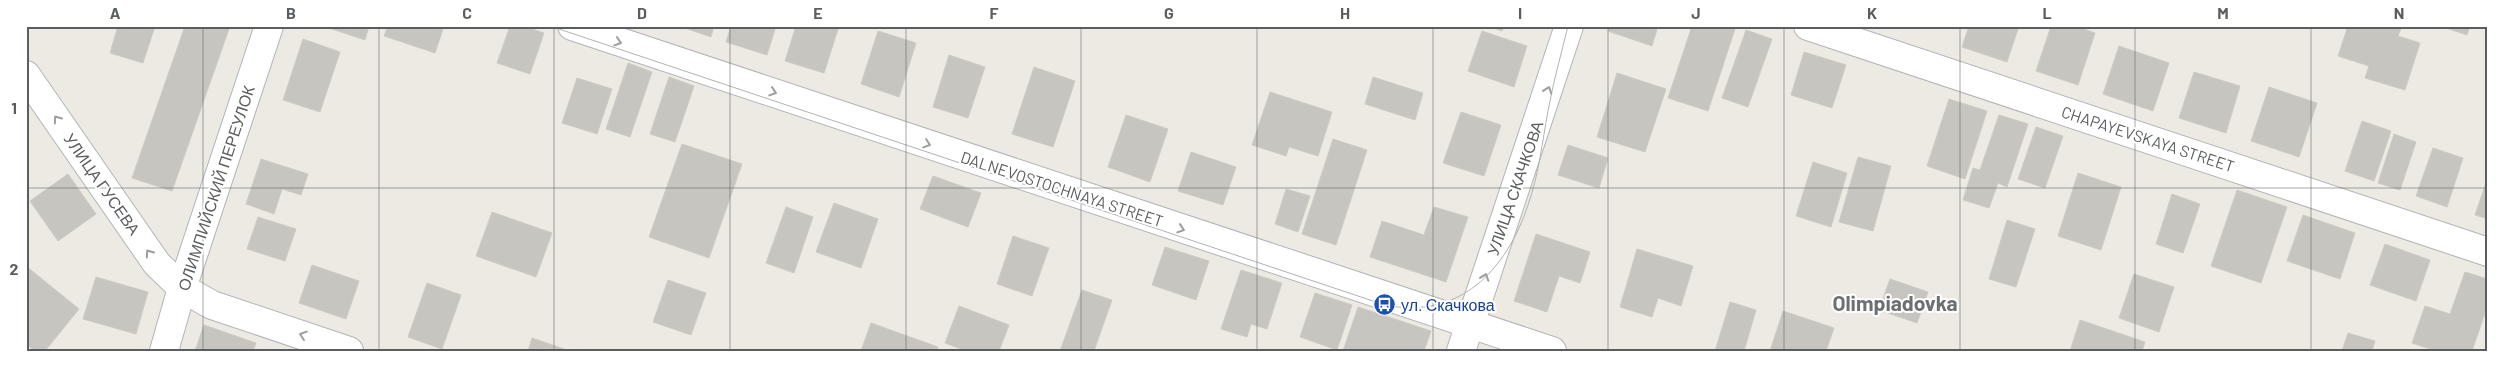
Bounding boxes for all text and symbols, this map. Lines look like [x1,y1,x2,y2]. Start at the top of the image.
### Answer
text: A [110,3,121,22]
text: B [286,3,296,22]
text: C [462,3,472,22]
text: D [637,3,647,22]
text: E [813,3,823,22]
text: F [990,3,999,22]
text: G [1164,3,1174,22]
text: H [1340,3,1350,22]
text: I [1518,3,1522,22]
text: J [1691,3,1701,22]
text: K [1867,3,1877,22]
text: L [2042,3,2052,22]
text: M [2217,3,2229,22]
text: N [2394,3,2404,22]
one-way arrow [614,36,622,46]
street label: ОЛИМПИЙСКИЙ ПЕРЕУЛОК [173,82,258,293]
one-way arrow [1542,86,1552,95]
one-way arrow [768,87,776,97]
text: 1 [11,98,17,117]
street label: CHAPAYEVSKAYA STREET [2059,102,2237,176]
one-way arrow [54,115,63,125]
street label: УЛИЦА СКАЧКОВА [1483,118,1547,257]
street label: УЛИЦА ГУСЕВА [60,129,145,238]
one-way arrow [922,138,931,148]
street label: DALNEVOSTOCHNAYA STREET [959,147,1166,230]
one-way arrow [1176,223,1184,233]
one-way arrow [146,249,155,259]
text: 2 [10,259,19,278]
one-way arrow [1479,273,1489,282]
district label: Olimpiadovka [1832,290,1958,315]
bus stop icon: ул. Скачкова [1373,293,1397,317]
place label: ул. Скачкова [1401,295,1495,314]
one-way arrow [299,331,308,341]

